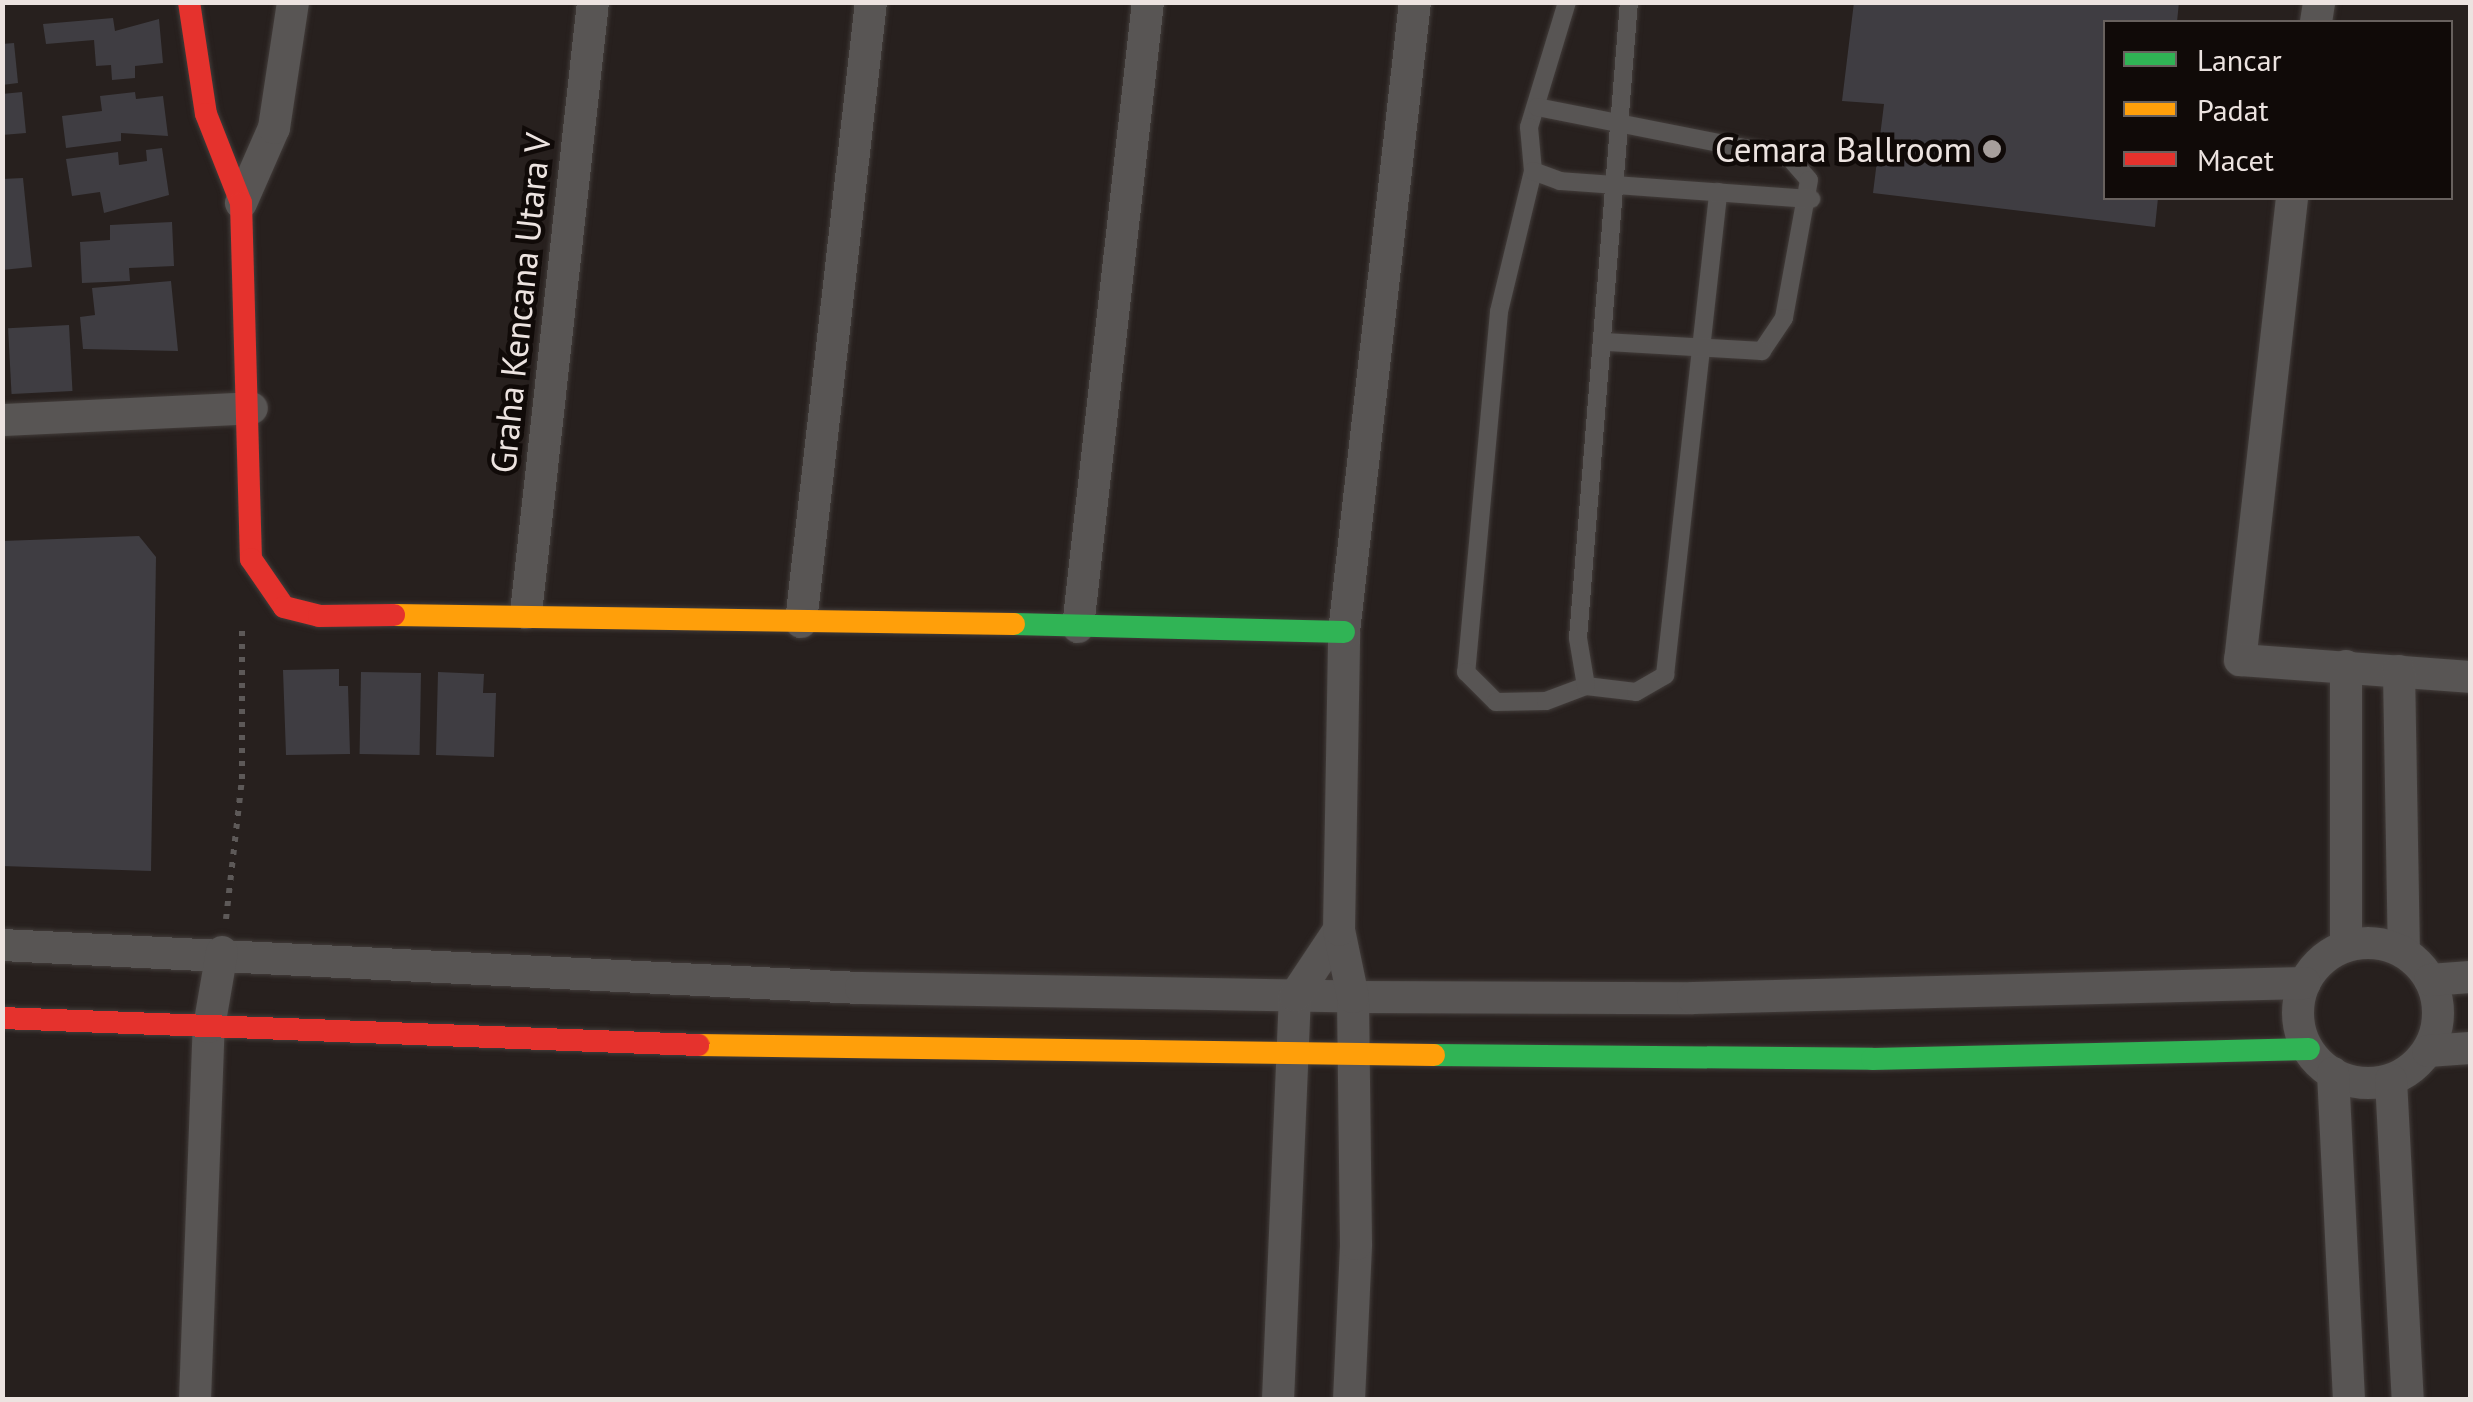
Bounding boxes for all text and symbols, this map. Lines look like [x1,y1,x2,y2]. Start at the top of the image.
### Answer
legend [2103,20,2453,200]
text: Lancar [2197,40,2282,79]
text: Padat [2197,90,2269,129]
place label: Cemara Ballroom [1715,128,1972,170]
street label: Graha Kencana Utara V [481,130,559,476]
marker: Cemara Ballroom [1981,138,2003,160]
text: Macet [2197,140,2274,179]

